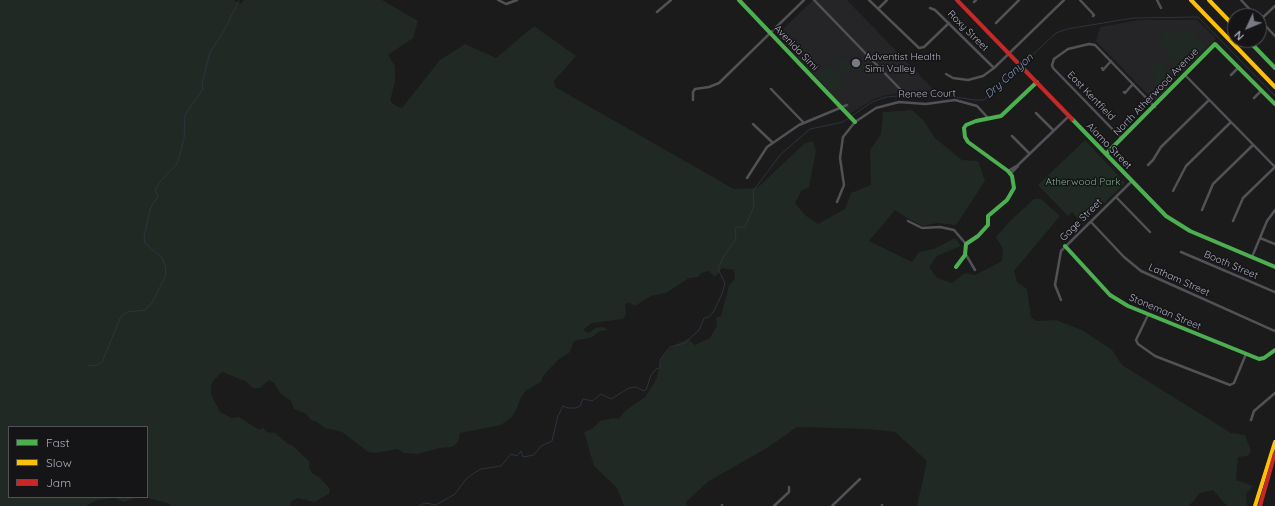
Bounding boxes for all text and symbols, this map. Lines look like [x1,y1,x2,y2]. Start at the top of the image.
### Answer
street label: Roxy Street [945,8,991,54]
north arrow [1227,8,1267,48]
street label: Avenida Simi [771,23,821,73]
text: N [1231,28,1247,43]
street label: North Atherwood Avenue [1111,46,1201,138]
place label: Adventist Health Simi Valley [865,51,941,74]
water label: Dry Canyon [982,51,1036,101]
marker: Adventist Health Simi Valley [850,57,862,69]
street label: East Kentfield [1065,69,1117,123]
street label: Renee Court [898,87,956,101]
street label: Alamo Street [1084,120,1134,172]
park label: Atherwood Park [1045,176,1121,188]
street label: Gage Street [1057,196,1105,244]
street label: Booth Street [1202,248,1260,282]
street label: Latham Street [1147,261,1211,299]
street label: Stoneman Street [1127,291,1203,333]
legend [8,426,148,498]
text: Fast [46,435,70,450]
text: Slow [46,455,72,470]
text: Jam [46,475,71,490]

